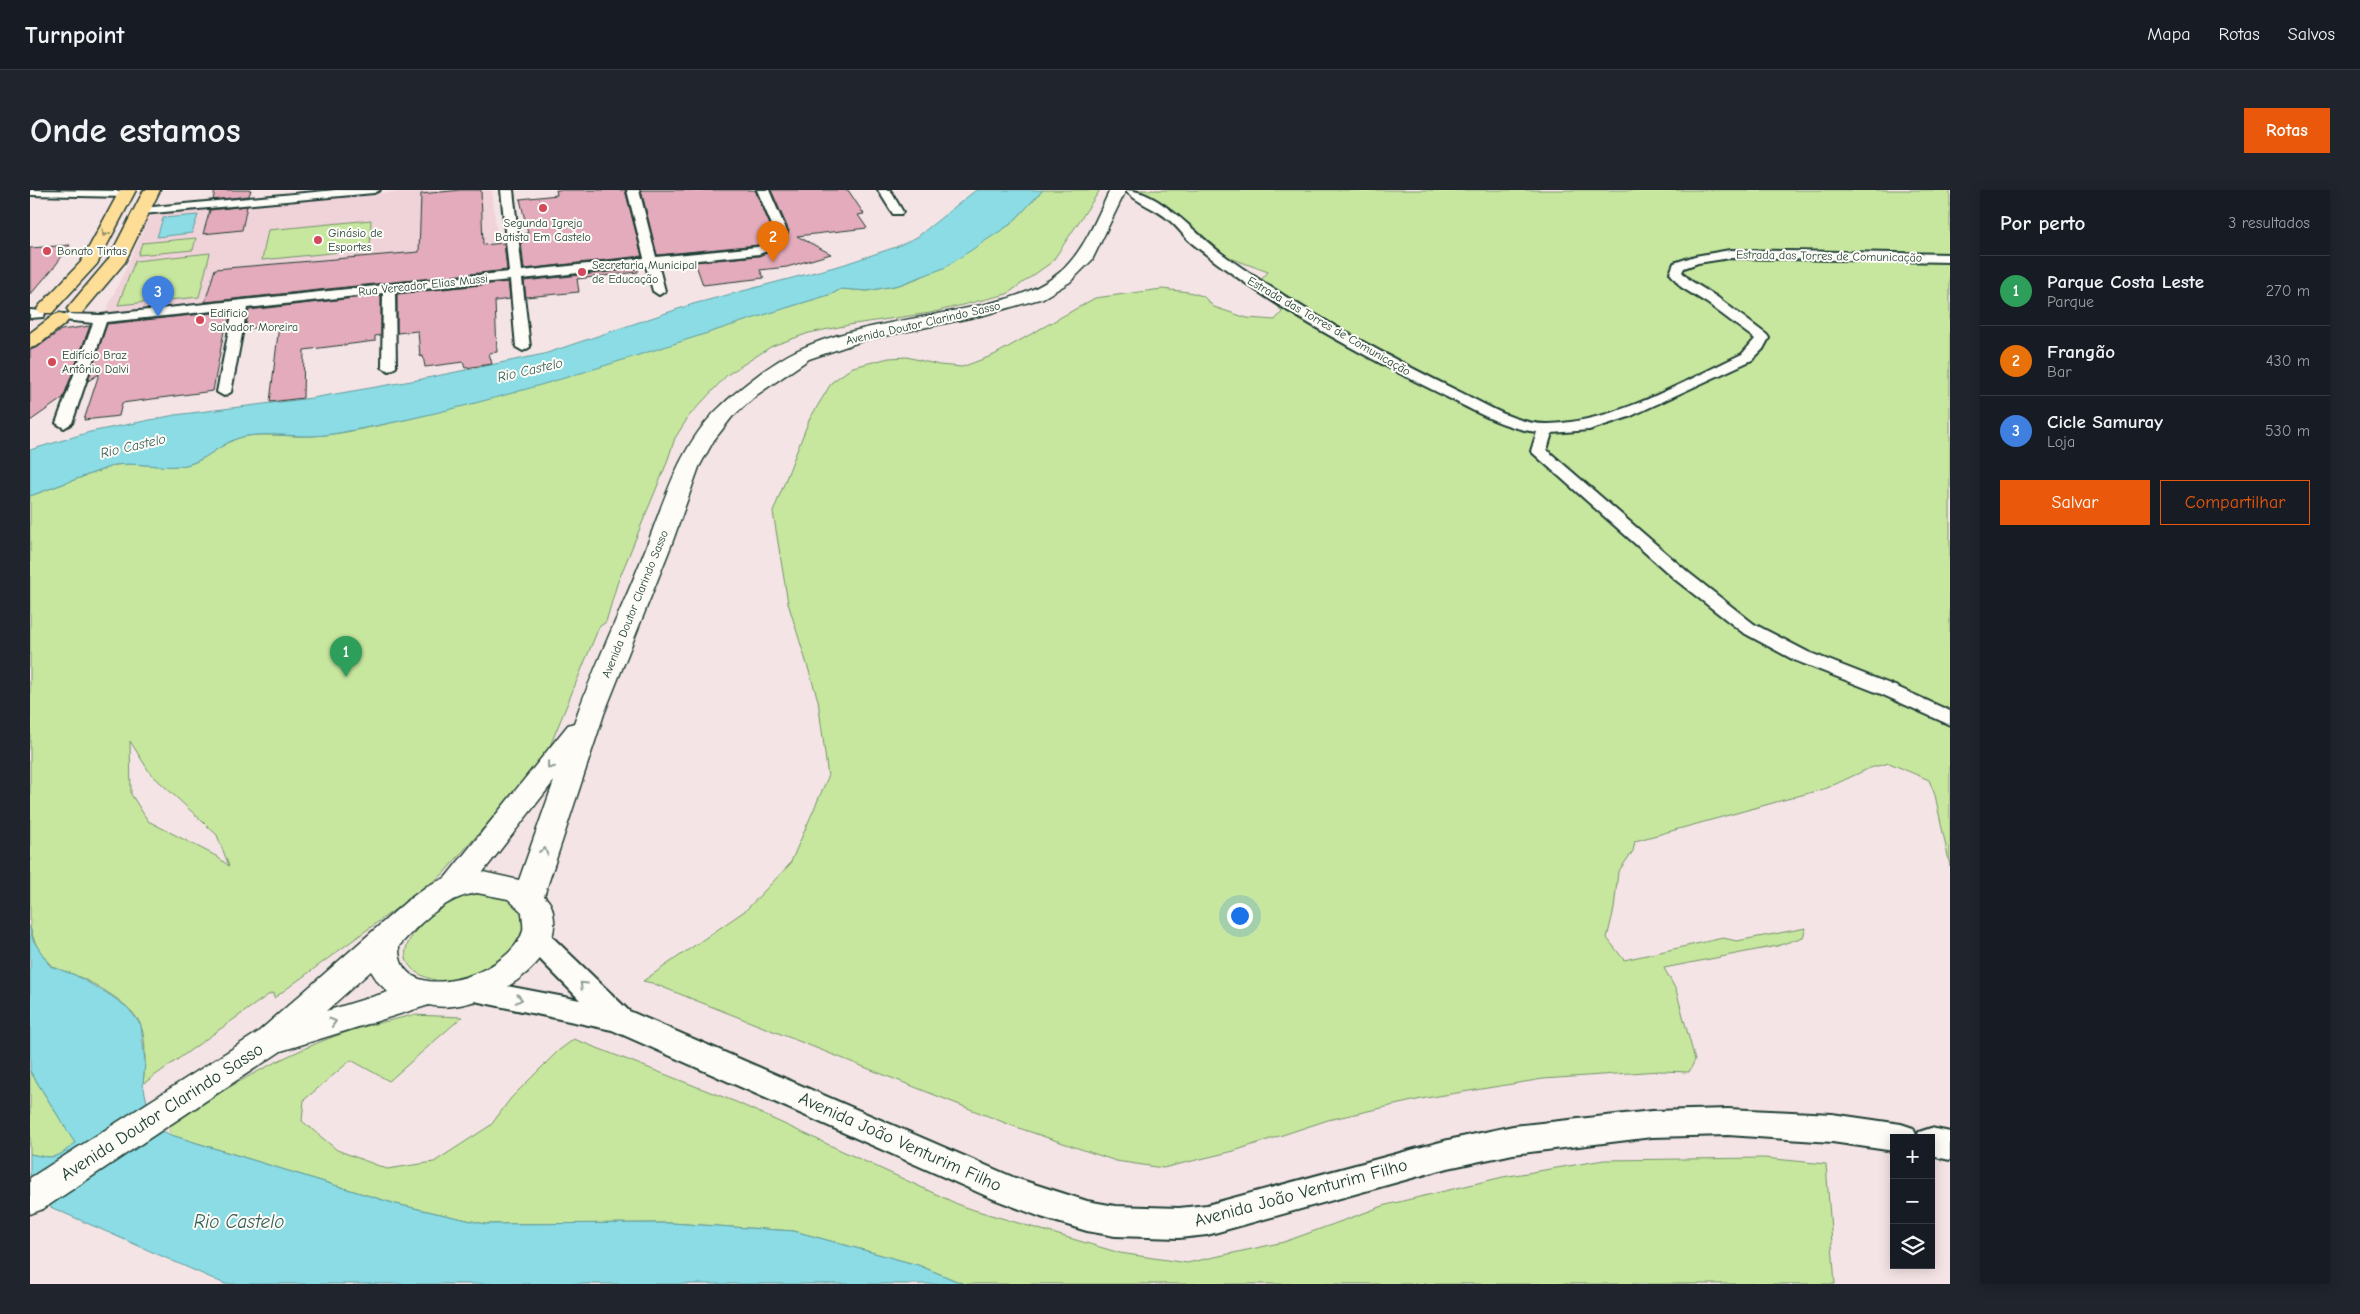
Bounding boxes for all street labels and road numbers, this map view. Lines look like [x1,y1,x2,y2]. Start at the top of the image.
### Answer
street label: Estrada das Torres de Comunicação [1736,247,1922,265]
street label: Rua Vereador Elias Mussi [358,271,488,299]
street label: Estrada das Torres de Comunicação [1245,273,1413,379]
street label: Avenida Doutor Clarindo Sasso [844,298,1002,348]
street label: Avenida Doutor Clarindo Sasso [599,528,671,680]
street label: Avenida Doutor Clarindo Sasso [57,1039,267,1185]
street label: Avenida João Venturim Filho [795,1088,1005,1196]
street label: Avenida João Venturim Filho [1192,1154,1410,1232]

